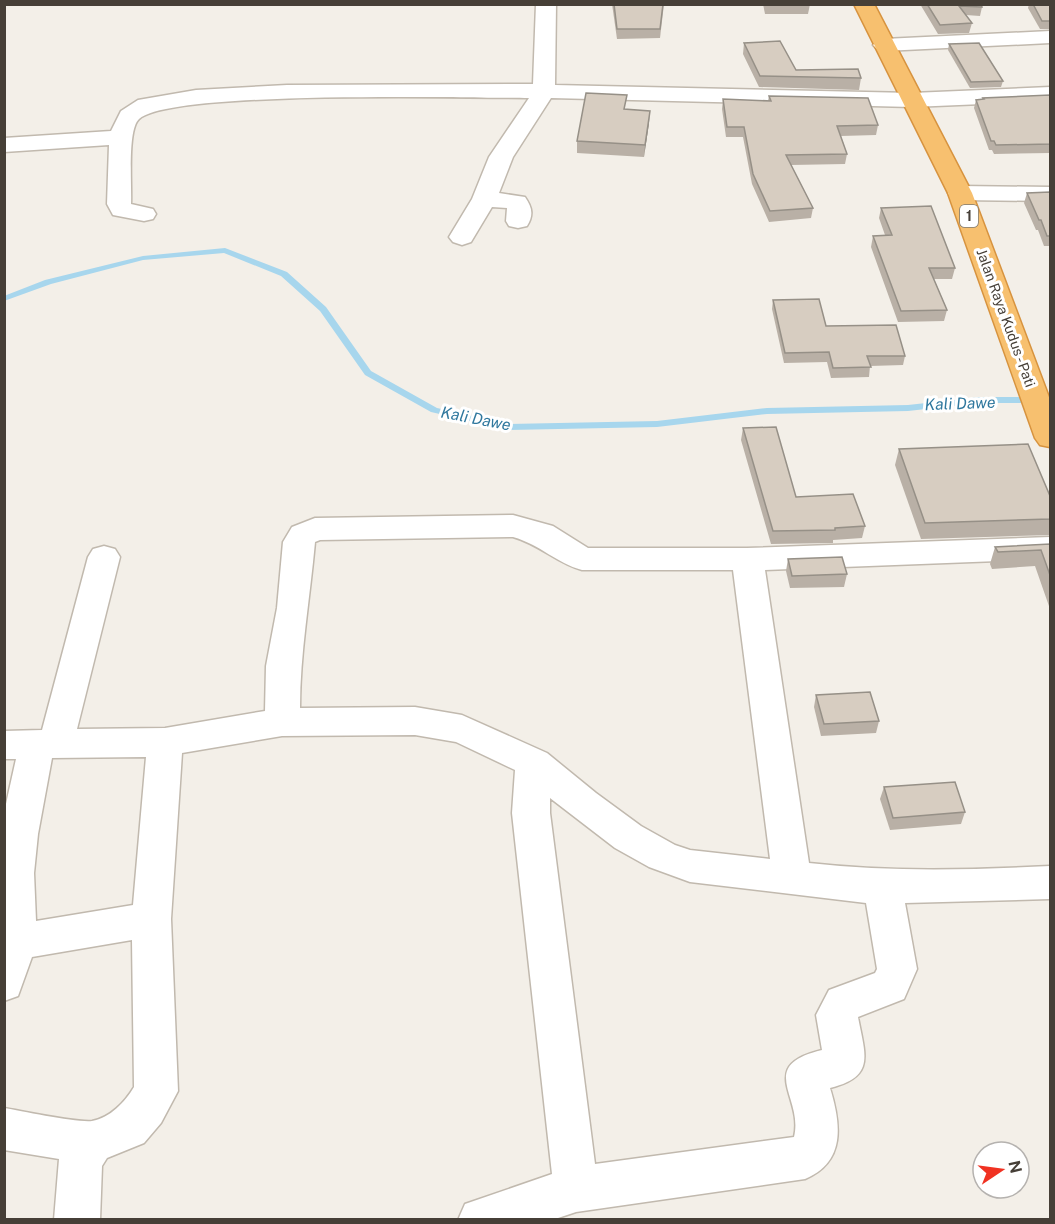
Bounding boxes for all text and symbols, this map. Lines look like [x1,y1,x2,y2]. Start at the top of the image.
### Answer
road number: 1 [960,205,978,227]
street label: Jalan Raya Kudus - Pati [974,247,1038,389]
water label: Kali Dawe [924,393,996,414]
water label: Kali Dawe [439,402,513,435]
north arrow [971,1140,1031,1200]
text: N [1004,1159,1026,1175]

